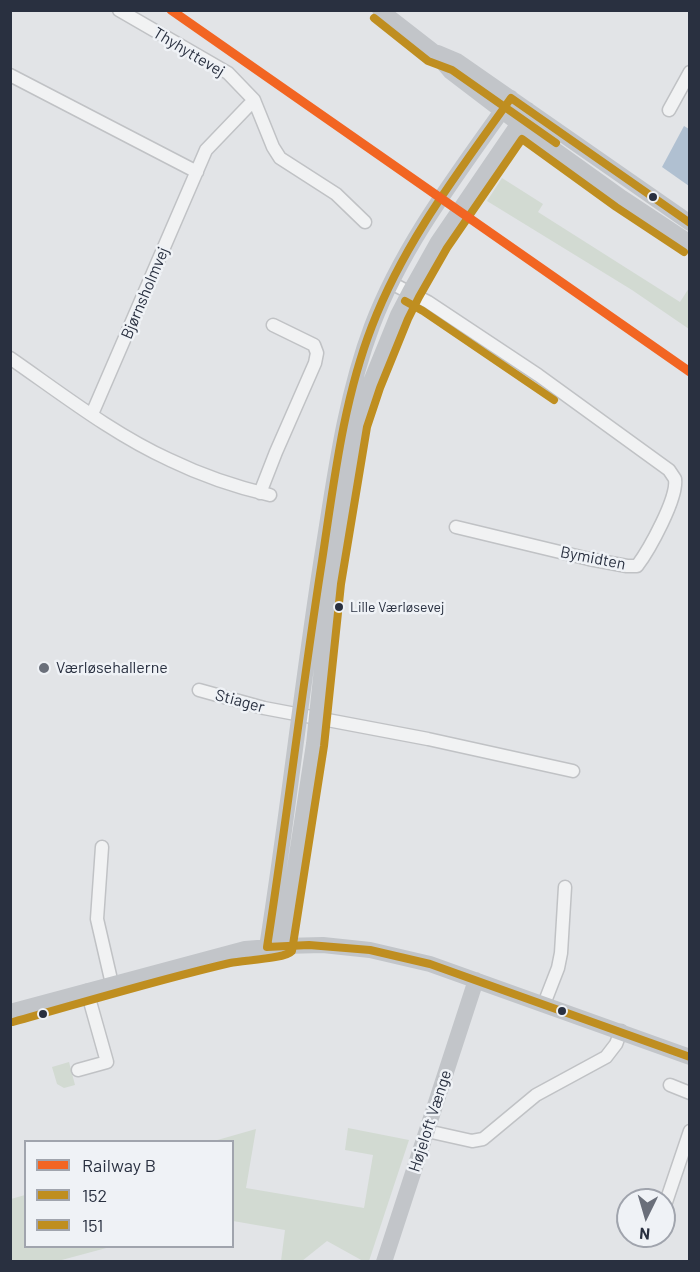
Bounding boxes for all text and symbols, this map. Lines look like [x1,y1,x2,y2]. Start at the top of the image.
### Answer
street label: Thyhyttevej [150,23,228,81]
unlabelled marker [647,191,659,203]
street label: Bjørnsholmvej [117,244,173,342]
street label: Bymidten [559,542,627,574]
place label: Lille Værløsevej [350,599,444,615]
marker: Lille Værløsevej [333,601,345,613]
place label: Værløsehallerne [56,658,168,678]
marker: Værløsehallerne [37,661,51,675]
street label: Stiager [213,685,267,717]
unlabelled marker [556,1005,568,1017]
unlabelled marker [37,1008,49,1020]
street label: Højeloft Vænge [404,1068,456,1174]
legend [24,1140,234,1248]
text: Railway B [82,1154,156,1176]
text: 152 [82,1184,107,1206]
north arrow [616,1188,676,1248]
text: 151 [82,1214,103,1236]
text: N [638,1225,651,1244]

